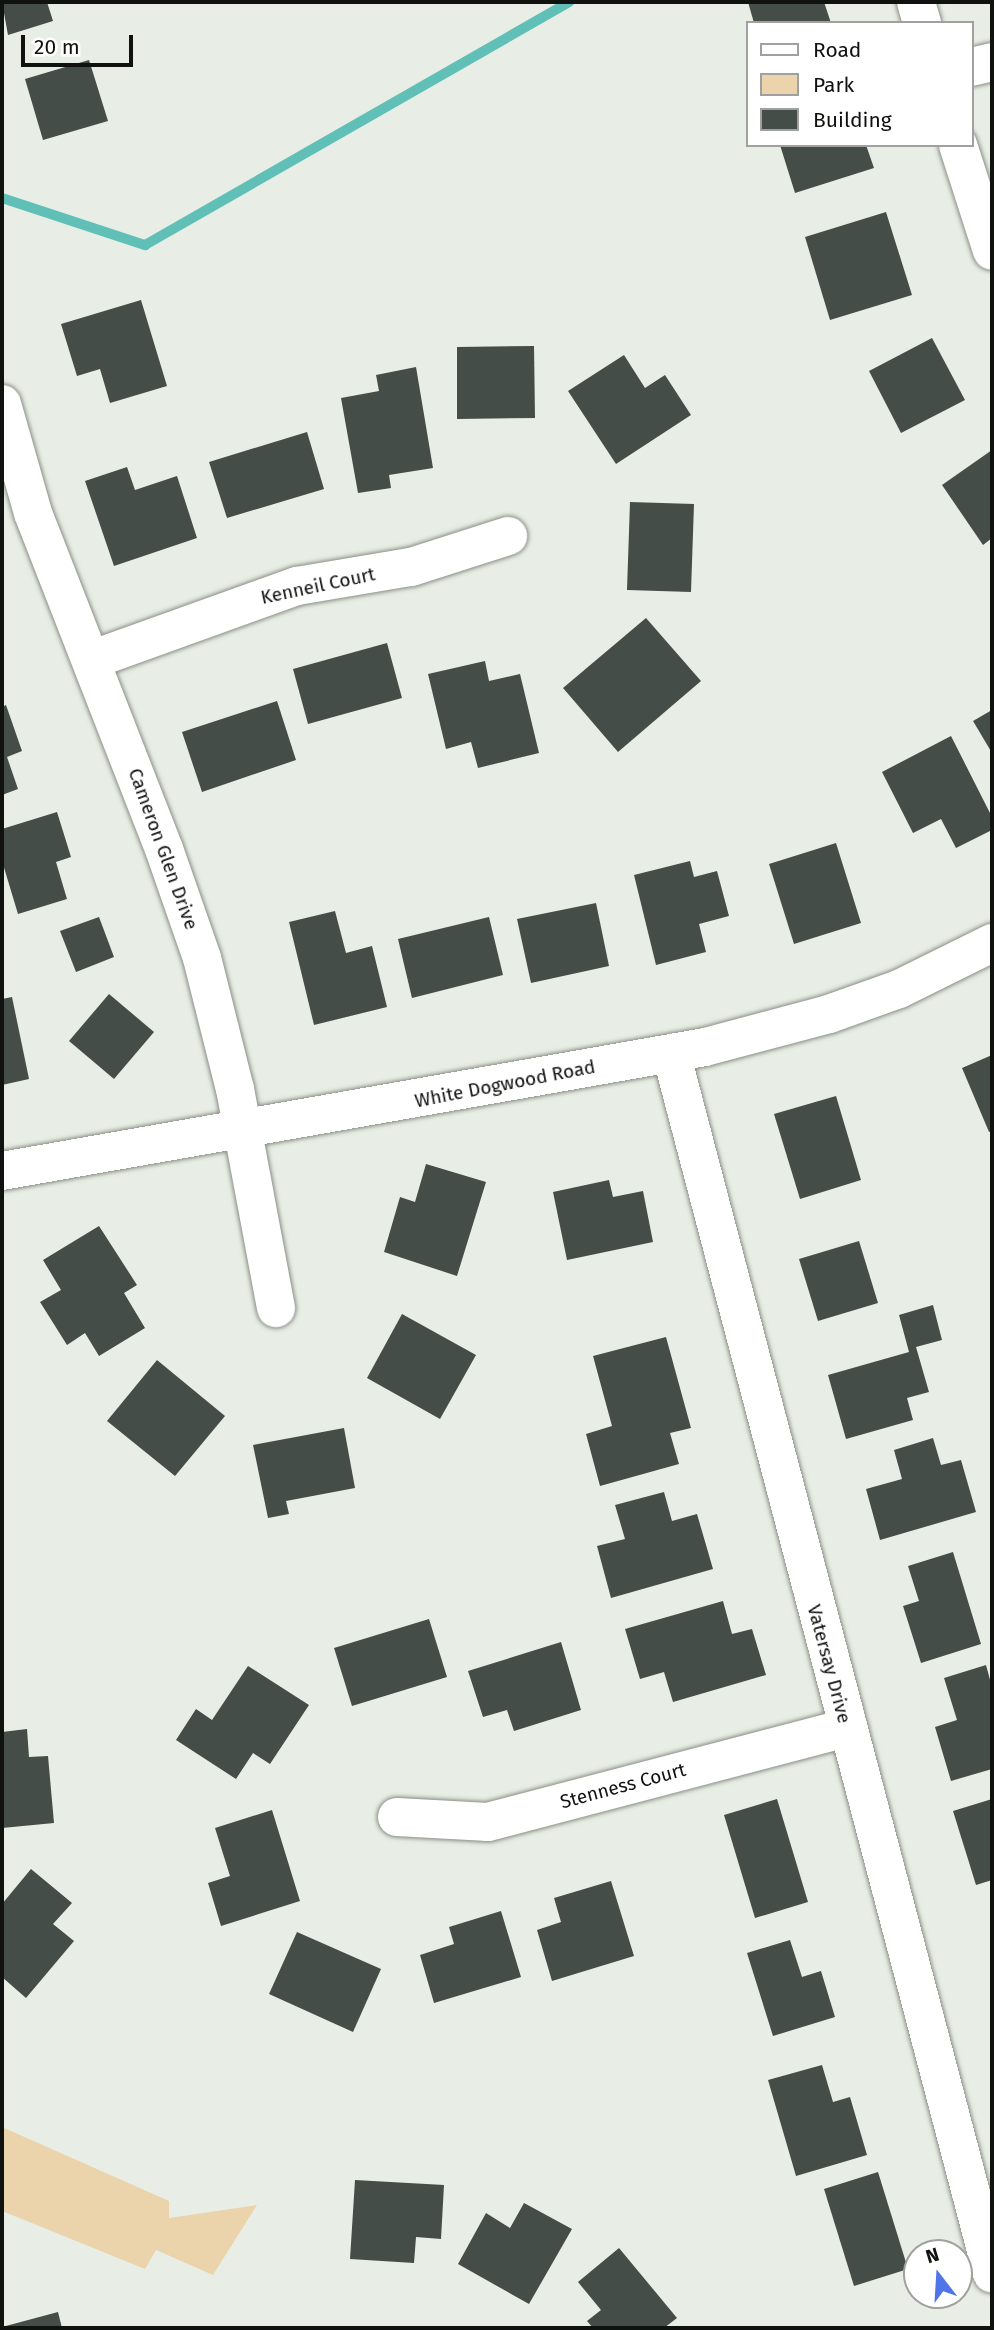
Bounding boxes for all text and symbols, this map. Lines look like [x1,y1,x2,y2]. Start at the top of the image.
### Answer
scale bar [24,21,136,65]
legend [746,21,973,147]
text: 20 m [34,34,80,60]
text: Road [813,37,861,63]
text: Park [813,72,854,98]
text: Building [813,107,892,133]
street label: Kenneil Court [259,563,377,609]
street label: Cameron Glen Drive [123,765,203,933]
street label: White Dogwood Road [413,1055,597,1113]
street label: Vatersay Drive [802,1602,856,1726]
street label: Stenness Court [558,1758,688,1814]
north arrow [903,2239,973,2309]
text: N [923,2243,942,2268]

